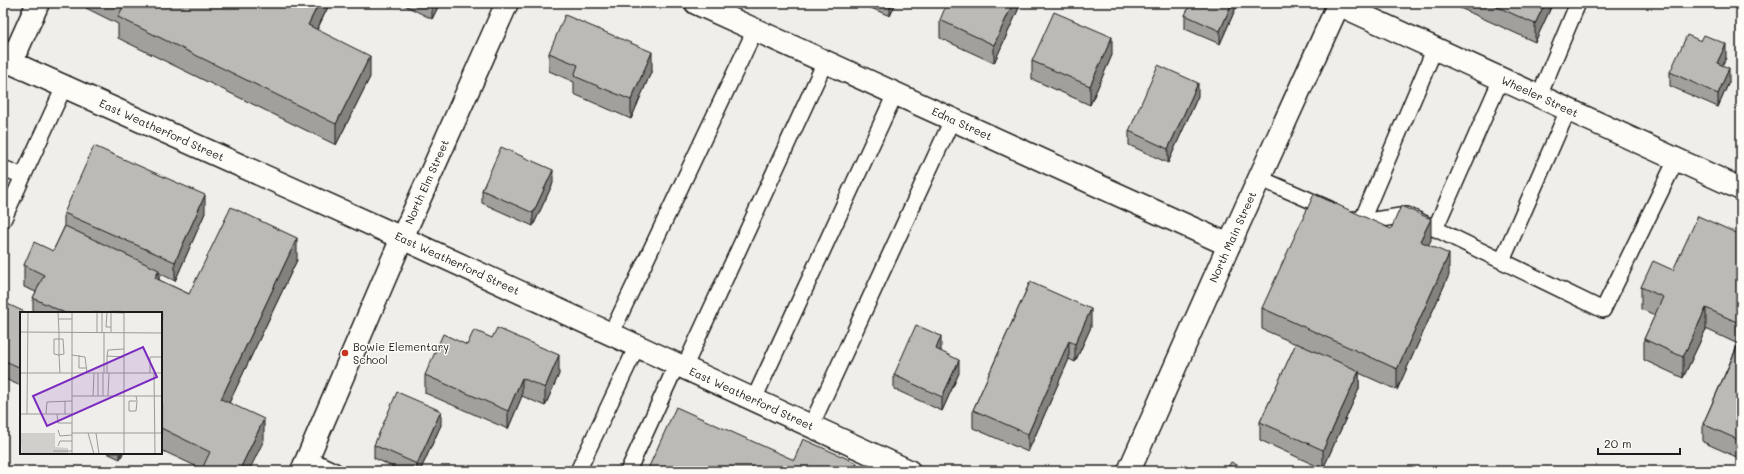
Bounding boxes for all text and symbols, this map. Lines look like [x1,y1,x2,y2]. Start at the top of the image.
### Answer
street label: Wheeler Street [1499,72,1581,120]
street label: East Weatherford Street [97,95,227,164]
street label: Edna Street [929,103,995,144]
street label: North Elm Street [401,137,452,226]
street label: North Main Street [1205,189,1259,285]
street label: East Weatherford Street [393,228,522,298]
inset map [20,312,162,454]
place label: Bowie Elementary School [353,339,449,367]
marker: Bowie Elementary School [340,348,350,358]
street label: East Weatherford Street [687,363,817,433]
scale bar [1598,430,1680,456]
text: 20 m [1604,435,1632,451]

